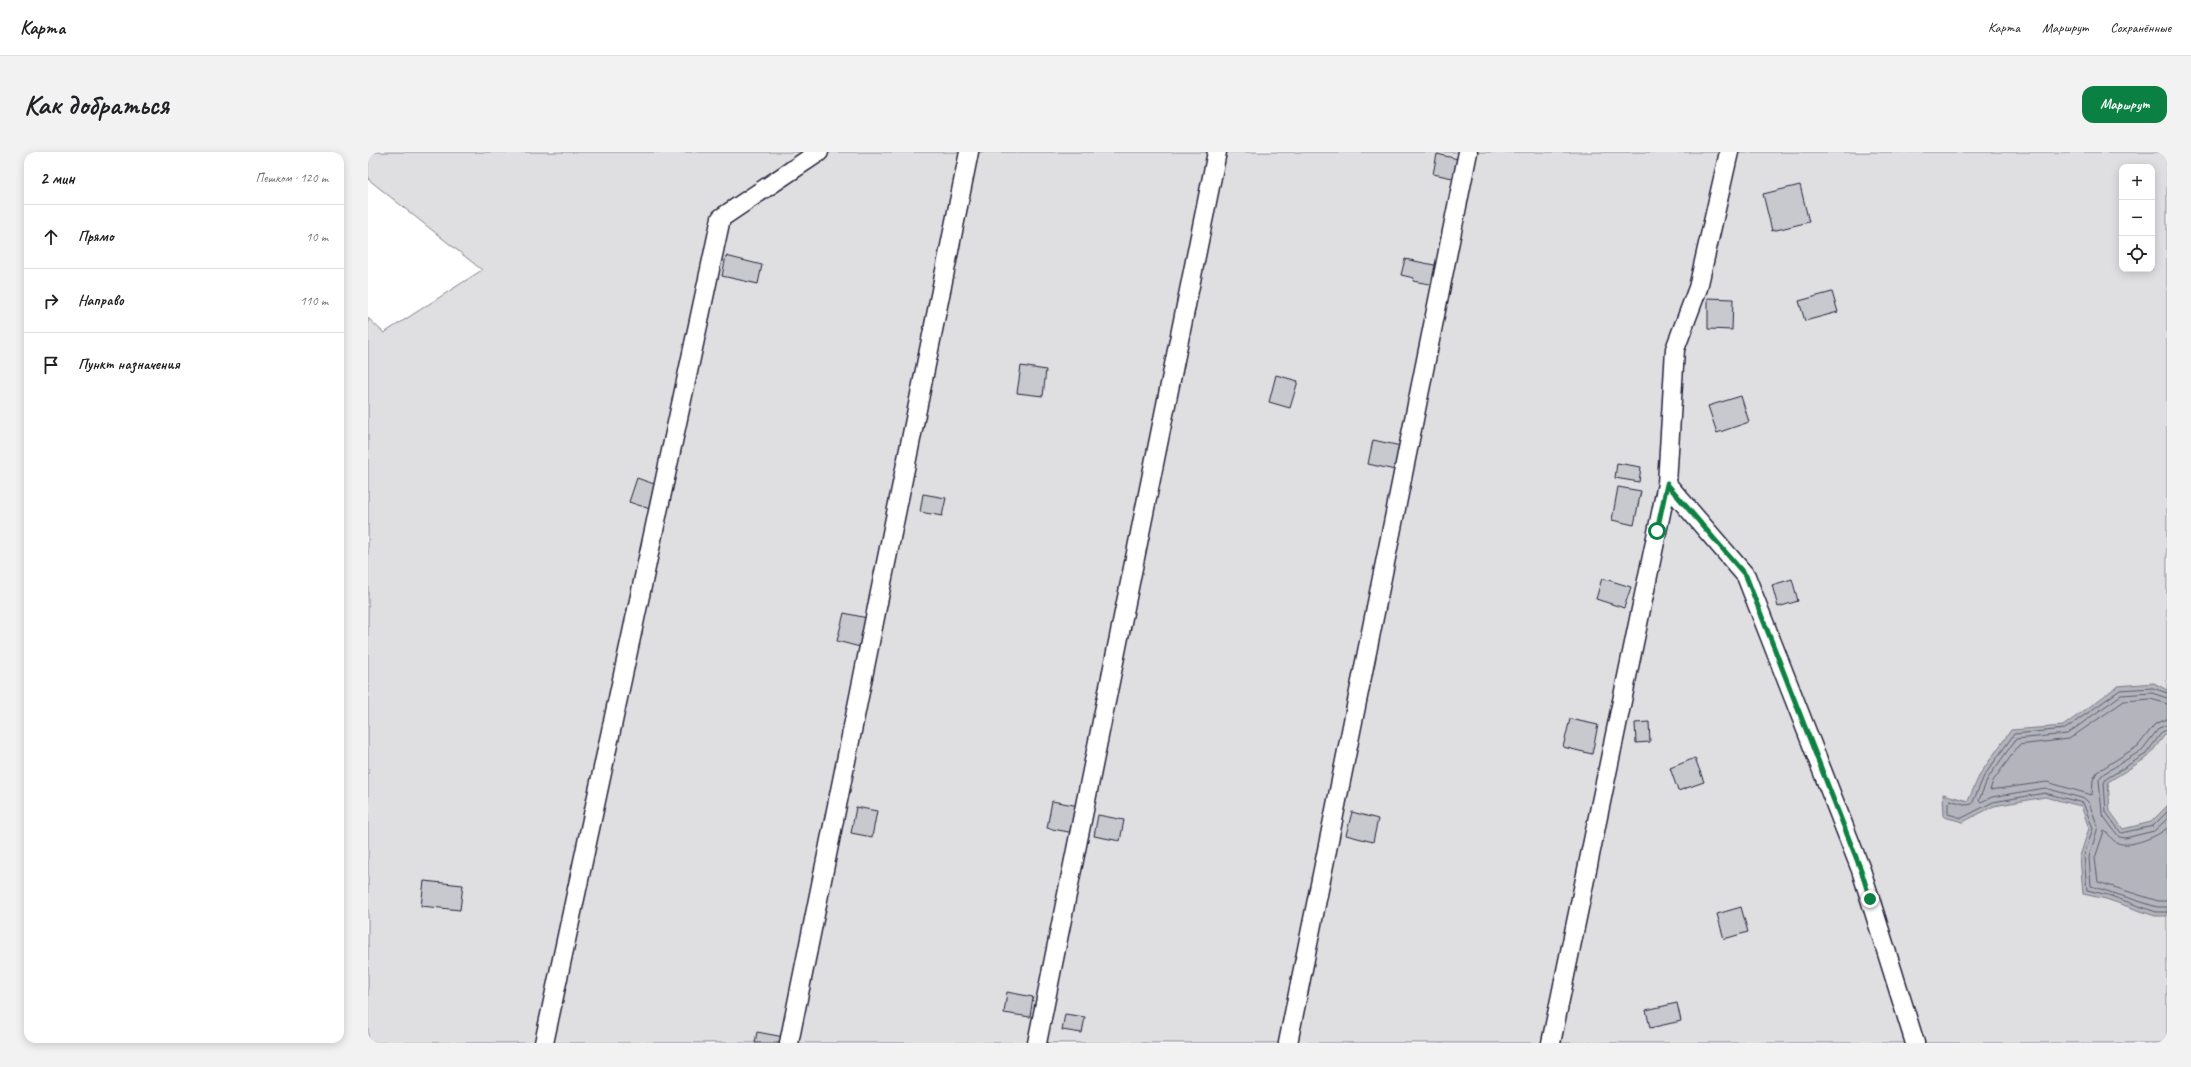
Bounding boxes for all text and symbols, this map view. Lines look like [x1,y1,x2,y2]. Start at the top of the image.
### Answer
text: Карта [20,16,65,40]
text: Карта [1988,19,2020,36]
text: Маршрут [2042,19,2088,36]
text: Сохранённые [2110,19,2171,36]
button: Маршрут [2082,86,2167,123]
text: Как добраться [24,87,169,122]
map controls [2119,164,2155,272]
button: + [2119,164,2155,200]
text: 2 мин [40,168,75,189]
text: Пешком · 120 m [255,170,328,186]
button: − [2119,200,2155,236]
icon: ahead [40,226,62,248]
text: Прямо [78,227,114,246]
text: 10 m [306,229,328,245]
button: locate [2119,236,2155,272]
icon: right [40,290,62,312]
text: Направо [78,291,124,310]
text: 110 m [300,293,328,309]
icon: arrive [40,354,62,376]
text: Пункт назначения [78,355,180,374]
route start [1648,522,1666,540]
route end [1861,890,1879,908]

